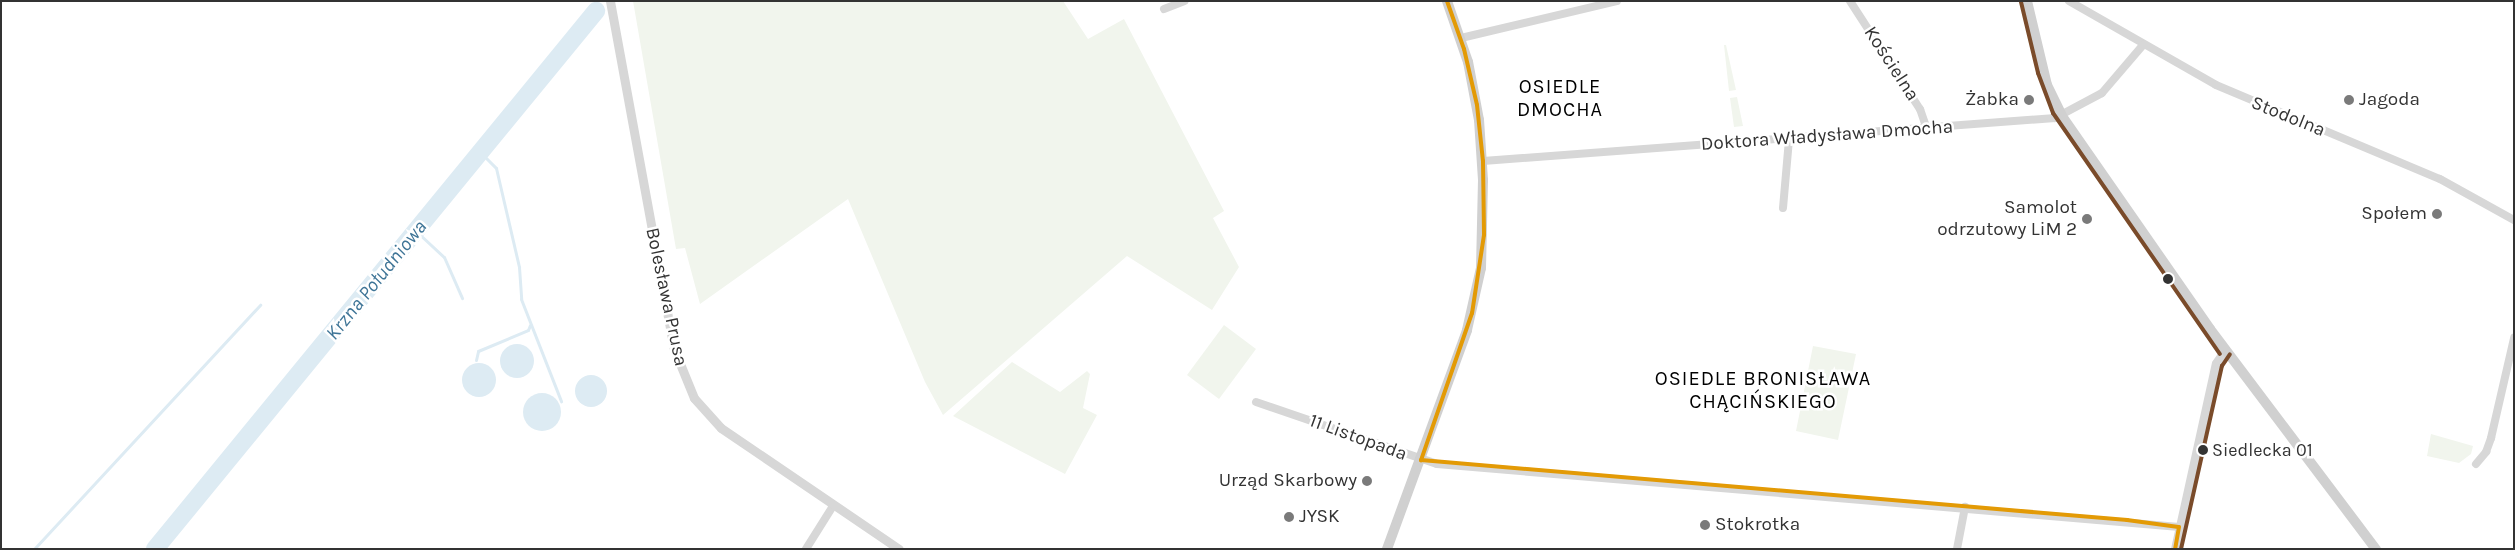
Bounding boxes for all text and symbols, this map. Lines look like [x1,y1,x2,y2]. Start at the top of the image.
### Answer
street label: Kościelna [1858,22,1924,106]
district label: OSIEDLE DMOCHA [1516,74,1604,121]
place label: Żabka [1965,89,2019,111]
place label: Jagoda [2359,89,2420,111]
street label: Stodolna [2248,92,2328,142]
marker: Żabka [2023,94,2035,106]
marker: Jagoda [2343,94,2355,106]
street label: Doktora Władysława Dmocha [1700,116,1954,156]
place label: Samolot odrzutowy LiM 2 [1937,197,2077,241]
place label: Społem [2361,203,2427,225]
marker: Społem [2431,208,2443,220]
marker: Samolot odrzutowy LiM 2 [2081,213,2093,225]
water label: Krzna Południowa [320,215,432,345]
street label: Bolesława Prusa [640,226,692,368]
unlabelled marker [2163,274,2173,284]
district label: OSIEDLE BRONISŁAWA CHĄCIŃSKIEGO [1653,366,1873,413]
street label: 11 Listopada [1306,410,1410,466]
place label: Siedlecka 01 [2212,439,2313,461]
marker: Siedlecka 01 [2198,445,2208,455]
place label: Urząd Skarbowy [1219,470,1357,492]
marker: Urząd Skarbowy [1361,475,1373,487]
place label: JYSK [1299,506,1340,528]
marker: JYSK [1283,511,1295,523]
place label: Stokrotka [1715,514,1800,536]
marker: Stokrotka [1699,519,1711,531]

